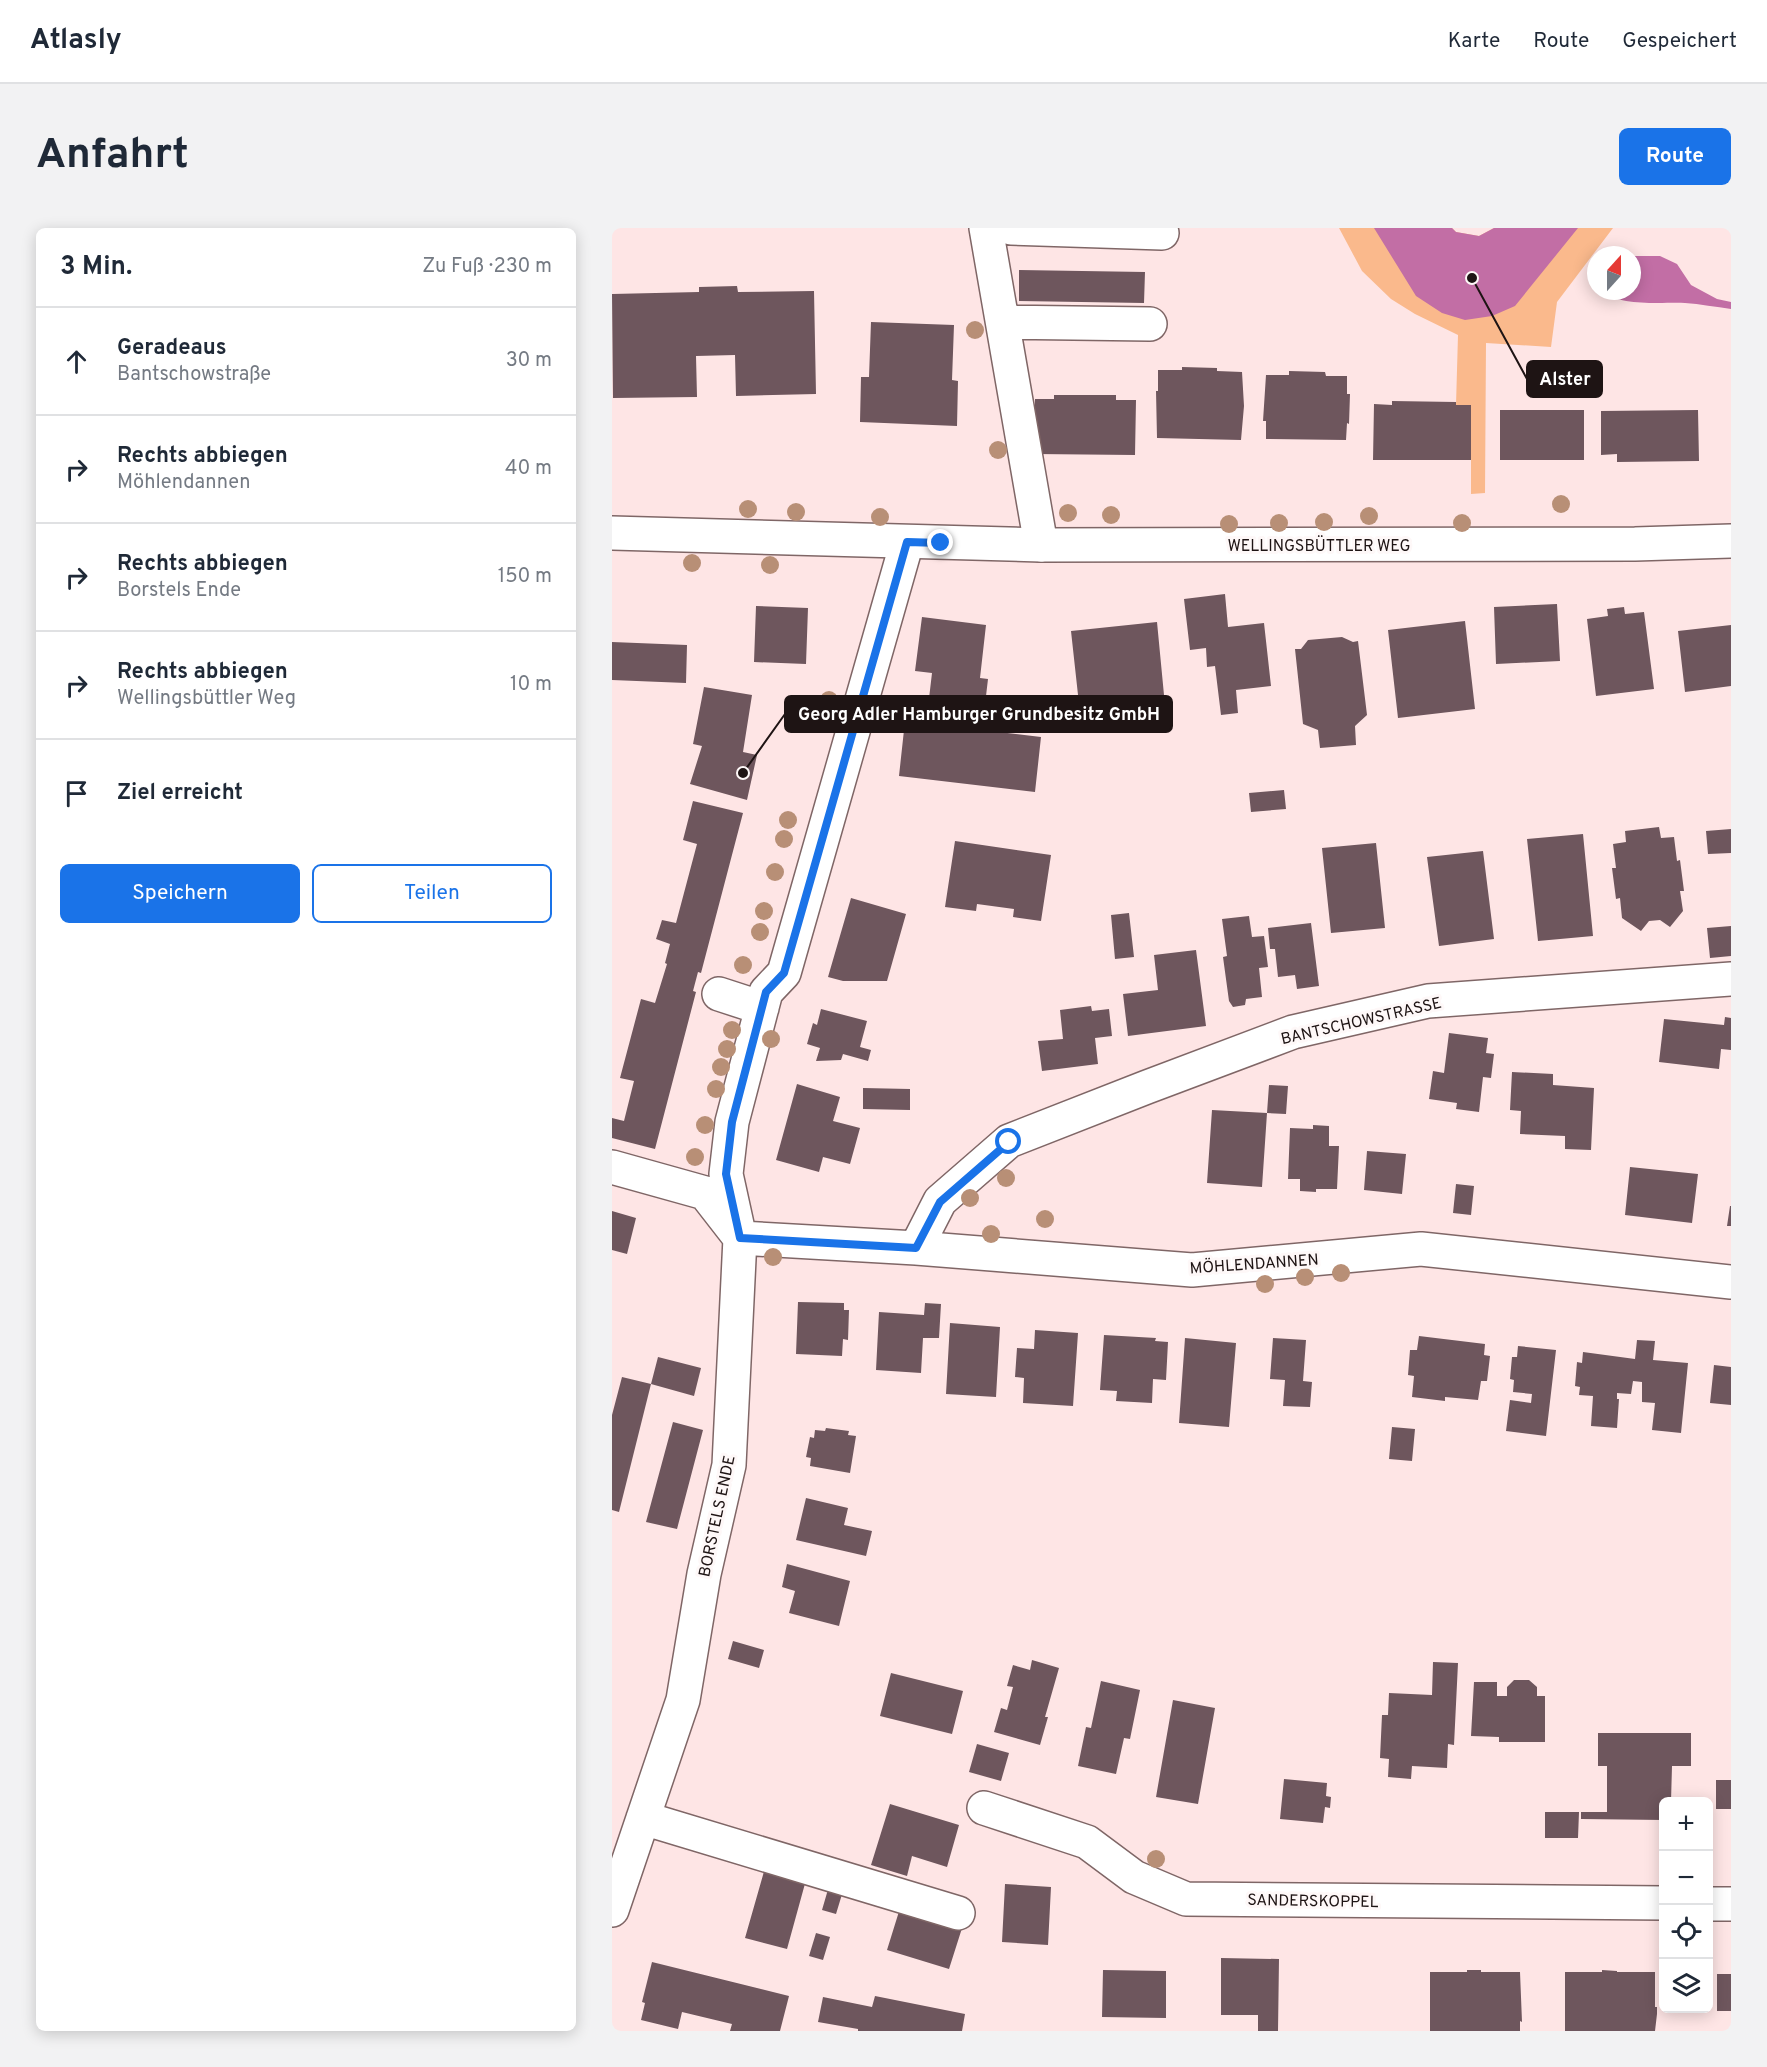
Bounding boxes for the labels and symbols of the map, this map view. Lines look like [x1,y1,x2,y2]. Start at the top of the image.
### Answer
north arrow [1587,246,1641,300]
callout: Alster [1527,361,1602,397]
text: Alster [1539,369,1591,392]
route end [927,529,953,555]
street label: WELLINGSBÜTTLER WEG [1228,535,1410,557]
callout: Georg Adler Hamburger Grundbesitz GmbH [785,696,1172,732]
text: Georg Adler Hamburger Grundbesitz GmbH [798,704,1160,727]
street label: BANTSCHOWSTRASSE [1279,994,1444,1050]
route start [995,1128,1021,1154]
street label: MÖHLENDANNEN [1189,1249,1319,1279]
street label: BORSTELS ENDE [695,1454,741,1579]
street label: SANDERSKOPPEL [1247,1891,1379,1913]

